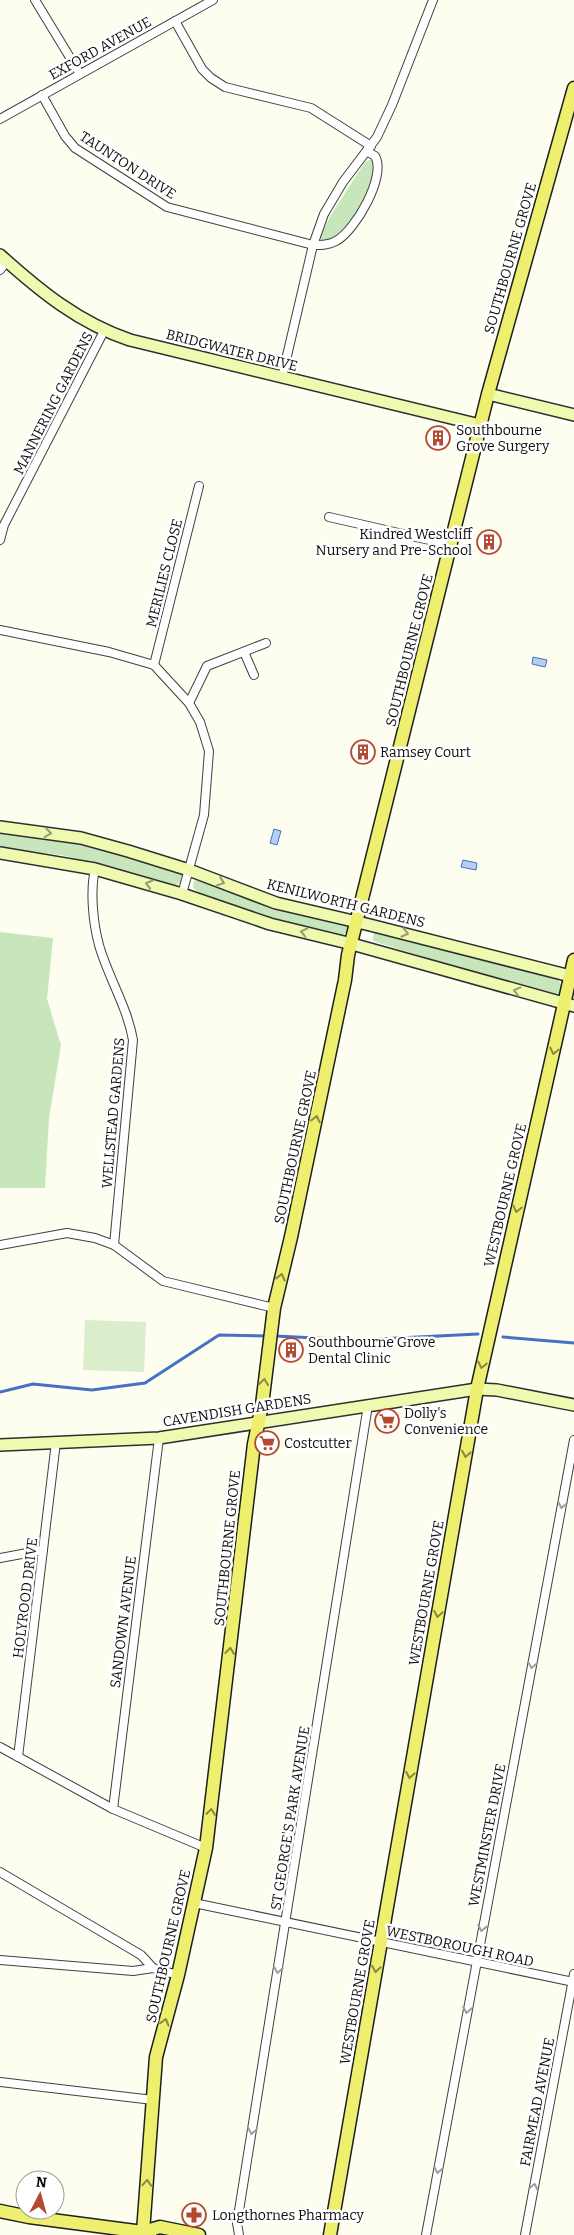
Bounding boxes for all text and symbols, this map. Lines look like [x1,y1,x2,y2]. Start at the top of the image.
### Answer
street label: EXFORD AVENUE [46,13,154,84]
street label: TAUNTON DRIVE [76,128,179,203]
street label: SOUTHBOURNE GROVE [481,180,540,336]
street label: BRIDGWATER DRIVE [164,326,299,375]
street label: MANNERING GARDENS [10,329,97,477]
place label: Southbourne Grove Surgery [456,422,550,455]
building icon: Southbourne Grove Surgery [425,425,451,451]
street label: MERILIES CLOSE [143,517,186,629]
place label: Kindred Westcliff Nursery and Pre-School [316,526,473,559]
building icon: Kindred Westcliff Nursery and Pre-School [476,529,502,555]
street label: SOUTHBOURNE GROVE [382,572,437,728]
building icon: Ramsey Court [350,739,376,765]
place label: Ramsey Court [380,744,471,761]
one-way arrow [44,828,53,838]
one-way arrow [216,876,225,886]
street label: KENILWORTH GARDENS [265,876,427,931]
one-way arrow [145,880,154,890]
one-way arrow [300,927,309,938]
one-way arrow [400,928,408,938]
one-way arrow [514,986,522,996]
street label: WELLSTEAD GARDENS [98,1037,129,1189]
one-way arrow [549,1046,560,1055]
street label: SOUTHBOURNE GROVE [271,1069,320,1226]
one-way arrow [310,1114,321,1123]
street label: WESTBOURNE GROVE [481,1122,530,1269]
one-way arrow [512,1205,523,1214]
one-way arrow [275,1273,286,1282]
place label: Southbourne Grove Dental Clinic [308,1334,435,1367]
building icon: Southbourne Grove Dental Clinic [278,1337,304,1363]
one-way arrow [477,1361,488,1370]
one-way arrow [259,1378,269,1386]
street label: CAVENDISH GARDENS [162,1390,313,1431]
place label: Dolly's Convenience [404,1405,488,1438]
supermarket icon: Dolly's Convenience [374,1408,400,1434]
supermarket icon: Costcutter [254,1430,280,1456]
place label: Costcutter [284,1435,352,1452]
one-way arrow [461,1450,471,1459]
street label: SOUTHBOURNE GROVE [211,1469,244,1627]
one-way arrow [557,1501,567,1510]
street label: WESTBOURNE GROVE [405,1519,448,1667]
street label: HOLYROOD DRIVE [10,1537,41,1659]
street label: SANDOWN AVENUE [107,1555,140,1689]
one-way arrow [433,1610,443,1619]
one-way arrow [224,1646,235,1654]
one-way arrow [527,1661,537,1669]
street label: ST GEORGE'S PARK AVENUE [268,1725,313,1911]
street label: WESTMINSTER DRIVE [465,1762,510,1908]
one-way arrow [406,1770,416,1779]
one-way arrow [205,1808,216,1816]
street label: SOUTHBOURNE GROVE [143,1868,194,2024]
street label: WESTBOURNE GROVE [336,1918,379,2066]
street label: WESTBOROUGH ROAD [385,1923,535,1970]
one-way arrow [477,1923,488,1932]
one-way arrow [372,1965,382,1973]
one-way arrow [274,1966,284,1975]
one-way arrow [462,2006,473,2014]
one-way arrow [160,2018,170,2026]
street label: FAIRMEAD AVENUE [517,2036,558,2168]
one-way arrow [247,2127,258,2135]
one-way arrow [433,2166,443,2174]
north arrow [15,2170,65,2220]
text: N [35,2174,48,2192]
one-way arrow [141,2179,152,2187]
one-way arrow [528,2183,538,2191]
pharmacy icon: Longthornes Pharmacy [181,2202,207,2228]
place label: Longthornes Pharmacy [212,2207,364,2224]

